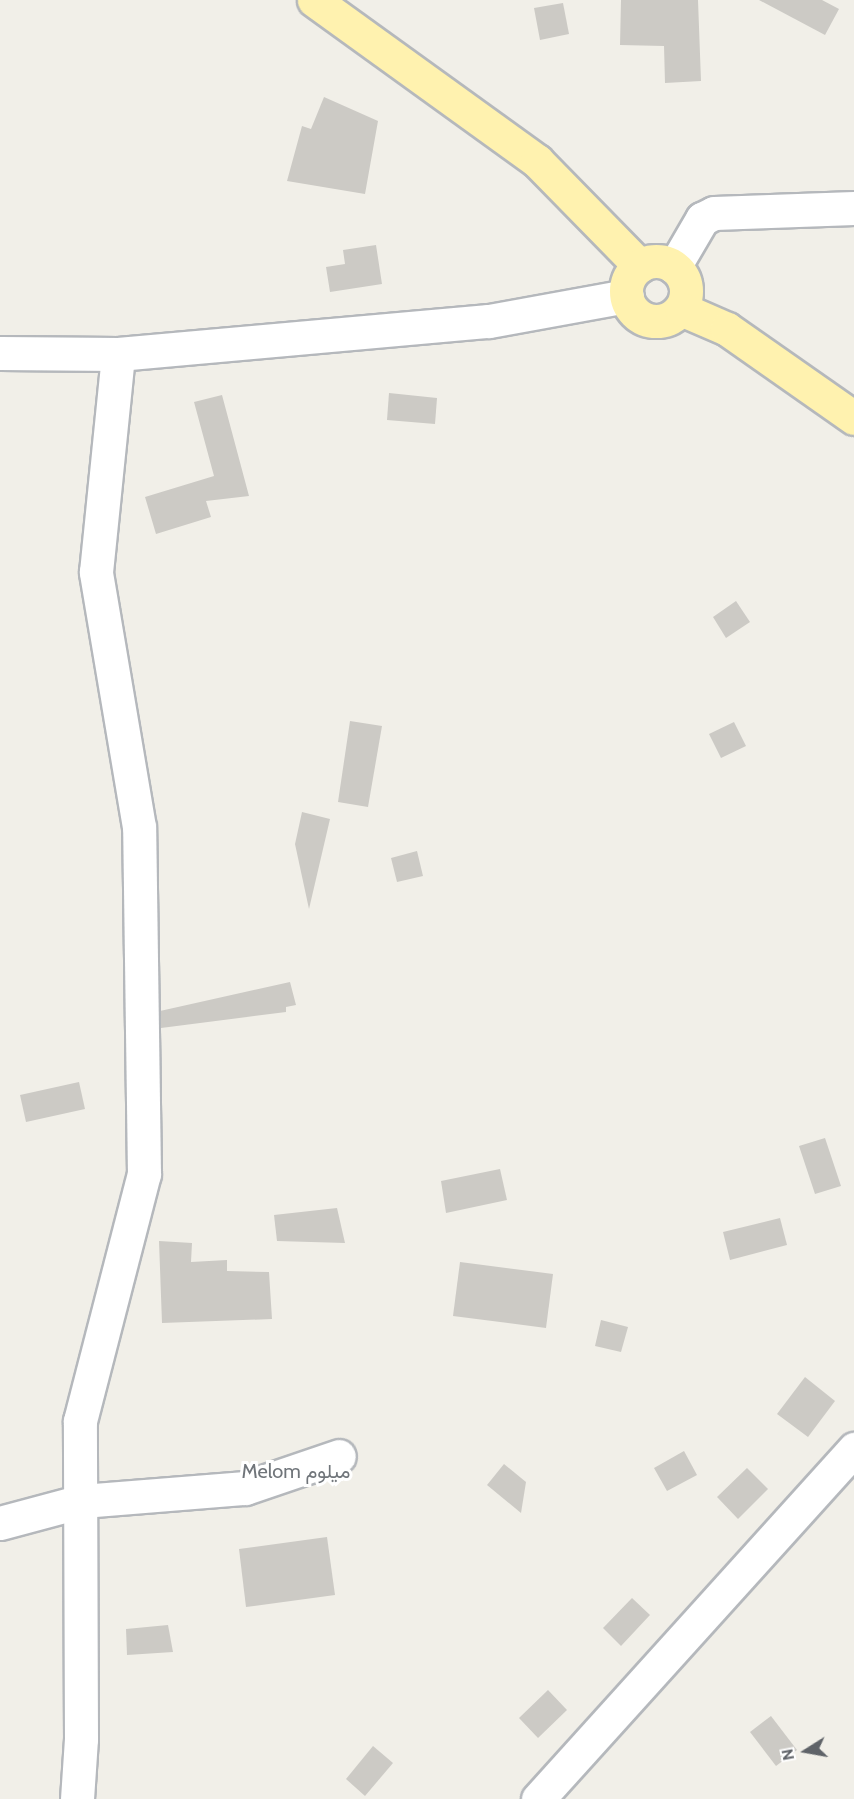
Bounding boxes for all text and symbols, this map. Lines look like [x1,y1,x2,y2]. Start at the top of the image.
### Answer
district label: Melom ميلوم [242,1459,350,1483]
north arrow [776,1721,836,1781]
text: N [777,1747,798,1762]

